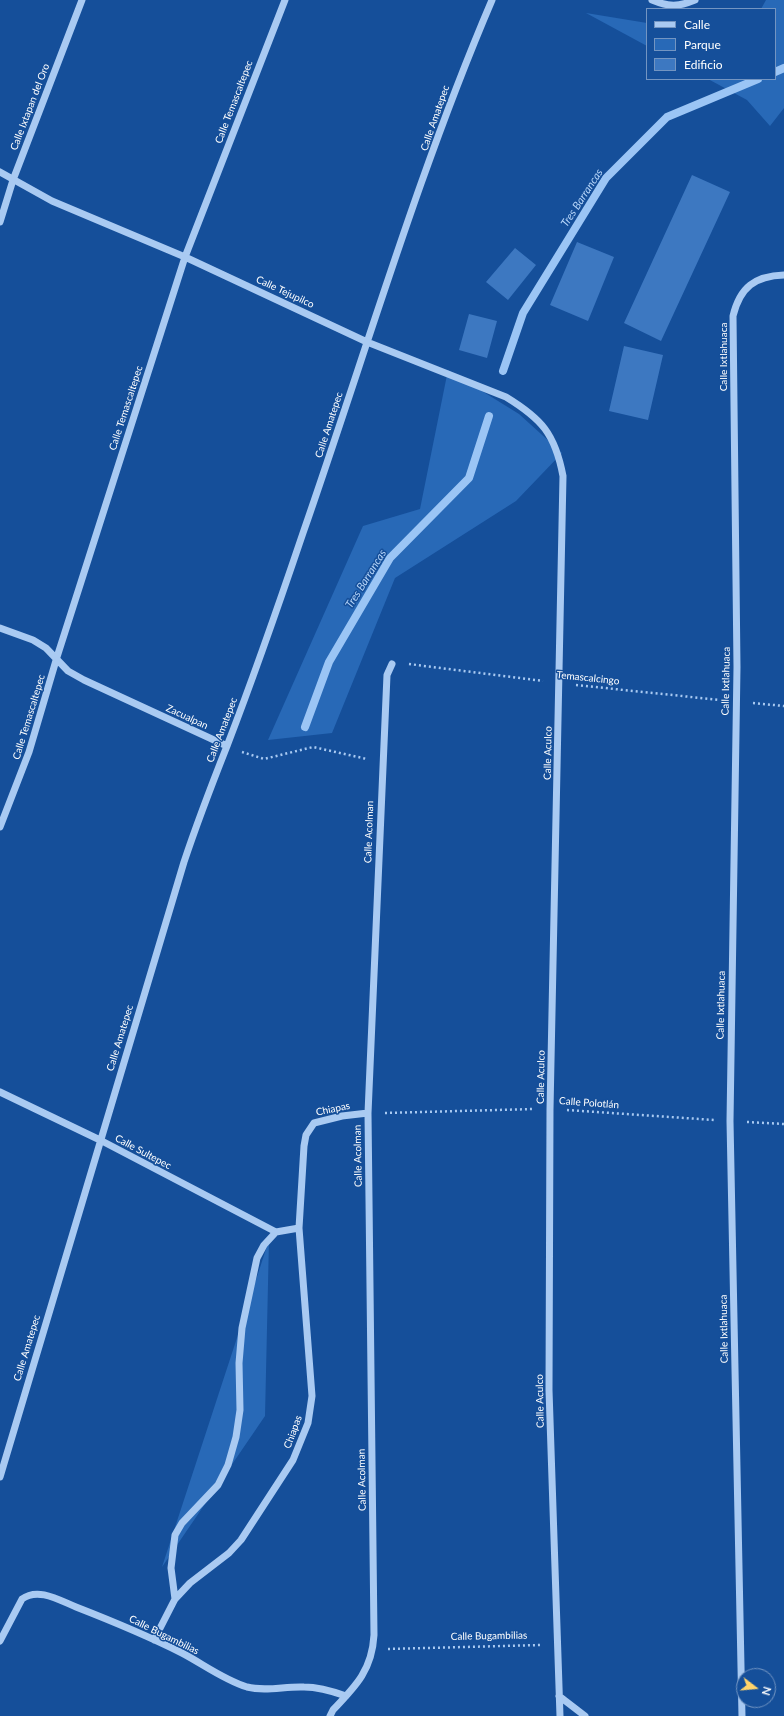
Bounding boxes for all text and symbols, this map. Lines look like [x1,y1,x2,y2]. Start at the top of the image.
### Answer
legend [646,8,776,80]
text: Calle [684,17,710,32]
text: Parque [684,37,721,52]
text: Edificio [684,57,723,72]
street label: Calle Temascaltepec [213,59,255,145]
street label: Calle Ixtapan del Oro [8,62,52,152]
street label: Calle Amatepec [418,84,452,152]
water label: Tres Barrancas [558,166,606,230]
street label: Calle Tejupilco [254,273,316,311]
street label: Calle Ixtlahuaca [718,323,730,391]
street label: Calle Temascaltepec [107,364,145,452]
street label: Calle Amatepec [313,391,345,459]
water label: Tres Barrancas [343,547,389,611]
street label: Calle Ixtlahuaca [719,647,733,715]
street label: Temascalcingo [556,669,620,687]
street label: Calle Temascaltepec [10,673,48,761]
street label: Calle Amatepec [204,696,240,764]
street label: Zacualpan [164,702,210,732]
street label: Calle Aculco [542,726,554,780]
street label: Calle Acolman [362,801,376,863]
street label: Calle Ixtlahuaca [714,971,728,1039]
street label: Calle Amatepec [104,1003,136,1073]
street label: Calle Aculco [535,1050,547,1104]
street label: Calle Polotlán [559,1095,619,1111]
street label: Chiapas [315,1100,351,1118]
street label: Calle Acolman [351,1125,365,1187]
street label: Calle Sultepec [113,1132,173,1172]
street label: Calle Ixtlahuaca [717,1295,731,1363]
street label: Calle Amatepec [11,1313,43,1383]
street label: Calle Aculco [534,1374,546,1428]
street label: Chiapas [281,1414,305,1450]
street label: Calle Acolman [355,1449,369,1511]
street label: Calle Bugambilias [127,1613,201,1657]
street label: Calle Bugambilias [451,1629,527,1643]
north arrow [736,1668,776,1708]
text: N [760,1685,774,1697]

